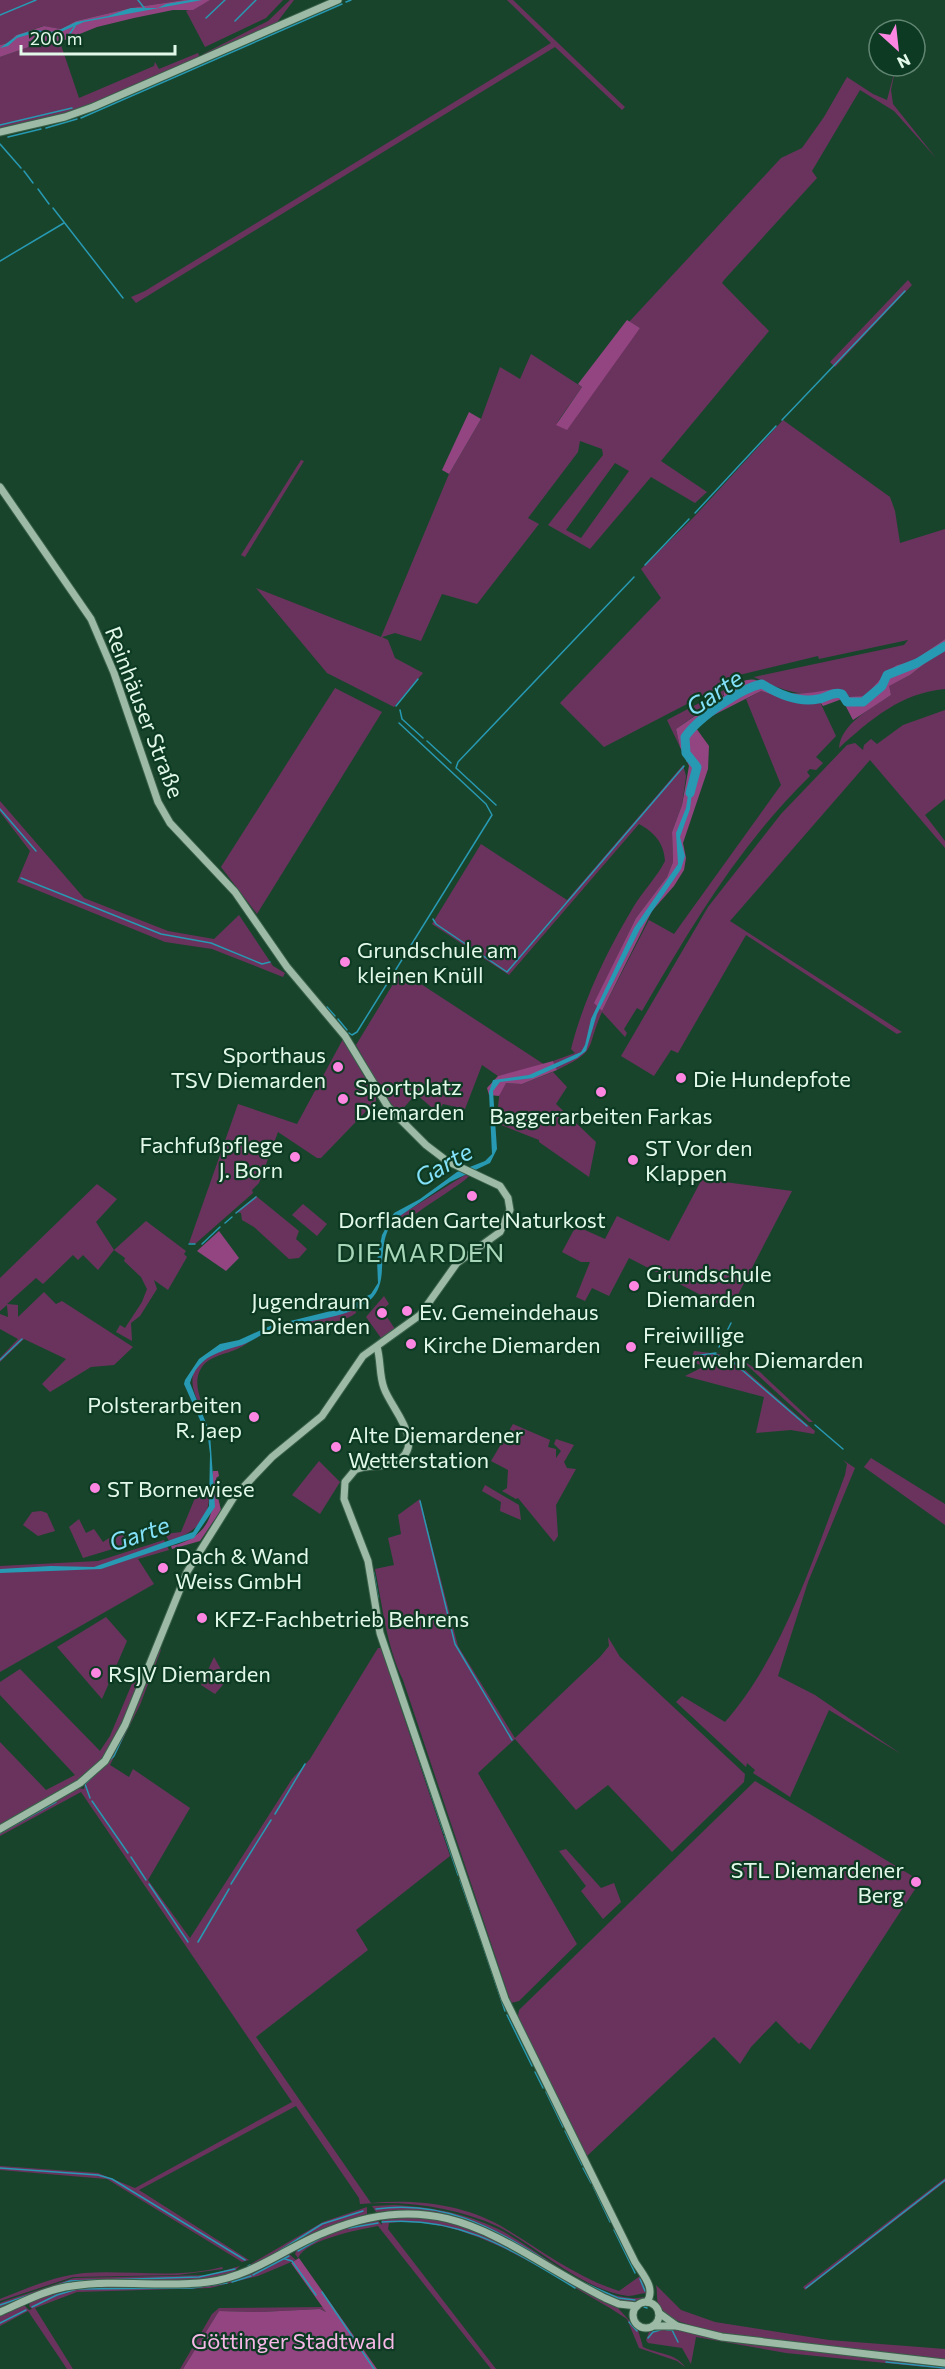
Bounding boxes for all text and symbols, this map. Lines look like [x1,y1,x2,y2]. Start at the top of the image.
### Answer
scale bar [21,18,176,56]
north arrow [867,18,927,78]
text: 200 m [30,27,83,49]
text: N [894,51,914,73]
street label: Reinhäuser Straße [100,622,190,802]
water label: Garte [680,662,748,721]
place label: Grundschule am kleinen Knüll [357,936,517,988]
marker: Grundschule am kleinen Knüll [338,955,352,969]
place label: Sporthaus TSV Diemarden [171,1041,326,1093]
marker: Sporthaus TSV Diemarden [331,1060,345,1074]
place label: Die Hundepfote [693,1065,851,1092]
marker: Die Hundepfote [674,1071,688,1085]
place label: Sportplatz Diemarden [355,1073,465,1125]
marker: Baggerarbeiten Farkas [594,1085,608,1099]
marker: Sportplatz Diemarden [336,1092,350,1106]
place label: Baggerarbeiten Farkas [489,1102,713,1129]
place label: Fachfußpflege J. Born [139,1131,283,1183]
place label: ST Vor den Klappen [645,1134,753,1186]
water label: Garte [409,1136,477,1192]
marker: Fachfußpflege J. Born [288,1150,302,1164]
marker: ST Vor den Klappen [626,1153,640,1167]
marker: Dorfladen Garte Naturkost [465,1189,479,1203]
place label: Dorfladen Garte Naturkost [338,1206,606,1233]
district label: DIEMARDEN [336,1236,506,1267]
place label: Grundschule Diemarden [646,1260,772,1312]
marker: Grundschule Diemarden [627,1279,641,1293]
place label: Jugendraum Diemarden [251,1287,370,1339]
place label: Ev. Gemeindehaus [419,1298,599,1325]
marker: Ev. Gemeindehaus [400,1304,414,1318]
marker: Jugendraum Diemarden [375,1306,389,1320]
place label: Freiwillige Feuerwehr Diemarden [643,1321,863,1373]
place label: Kirche Diemarden [423,1331,601,1358]
marker: Kirche Diemarden [404,1337,418,1351]
marker: Freiwillige Feuerwehr Diemarden [624,1340,638,1354]
place label: Polsterarbeiten R. Jaep [87,1391,242,1443]
marker: Polsterarbeiten R. Jaep [247,1410,261,1424]
place label: Alte Diemardener Wetterstation [348,1421,524,1473]
marker: Alte Diemardener Wetterstation [329,1440,343,1454]
place label: ST Bornewiese [107,1475,255,1502]
marker: ST Bornewiese [88,1481,102,1495]
water label: Garte [105,1509,173,1557]
place label: Dach & Wand Weiss GmbH [175,1542,309,1594]
marker: Dach & Wand Weiss GmbH [156,1561,170,1575]
place label: KFZ-Fachbetrieb Behrens [214,1605,469,1632]
marker: KFZ-Fachbetrieb Behrens [195,1611,209,1625]
place label: RSJV Diemarden [108,1660,271,1687]
marker: RSJV Diemarden [89,1666,103,1680]
place label: STL Diemardener Berg [731,1856,904,1908]
marker: STL Diemardener Berg [909,1875,923,1889]
park label: Göttinger Stadtwald [191,2327,395,2354]

